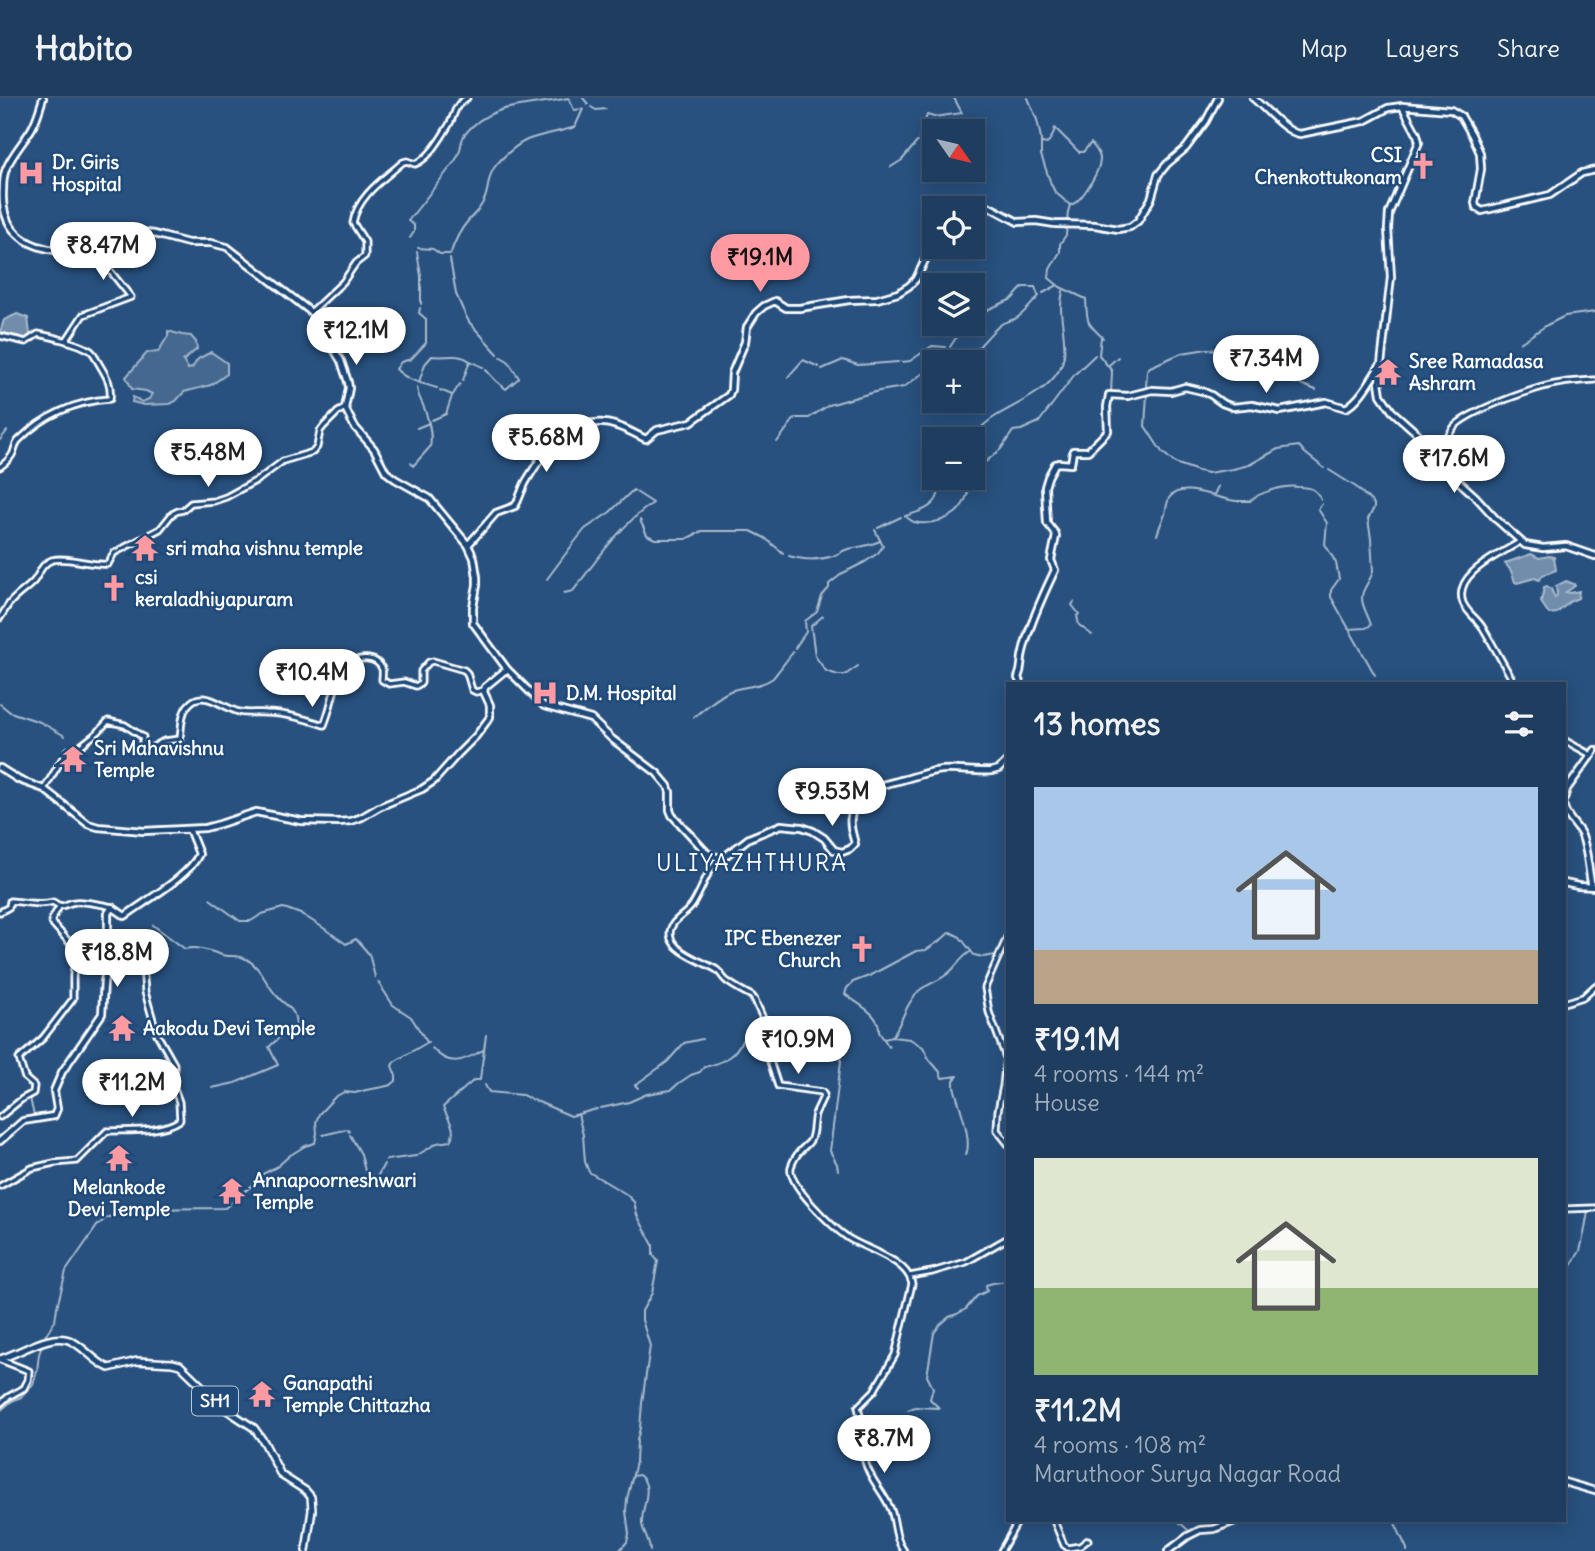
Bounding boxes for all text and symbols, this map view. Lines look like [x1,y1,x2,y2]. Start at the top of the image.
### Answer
text: Habito [35,27,133,69]
text: Map [1301,33,1347,63]
text: Layers [1385,33,1459,63]
text: Share [1497,33,1560,63]
north arrow [922,119,985,182]
map controls [922,119,985,490]
place label: CSI Chenkottukonam [1255,143,1402,189]
place label: Dr. Giris Hospital [52,150,122,196]
church icon: CSI Chenkottukonam [1408,151,1438,181]
hospital icon: Dr. Giris Hospital [16,158,46,188]
button: locate [922,196,985,259]
pin: ₹8.47M [46,222,160,282]
text: ₹8.47M [66,230,140,259]
pin: ₹19.1M [703,234,817,294]
text: ₹19.1M [727,242,793,271]
button: layers [922,273,985,336]
pin: ₹12.1M [299,308,413,367]
text: ₹12.1M [323,315,389,344]
pin: ₹7.34M [1209,336,1323,395]
text: ₹7.34M [1229,343,1303,372]
place label: Sree Ramadasa Ashram [1409,349,1544,395]
button: + [922,350,985,413]
temple icon: Sree Ramadasa Ashram [1373,357,1403,387]
pin: ₹5.68M [489,414,603,474]
text: ₹5.68M [508,422,584,451]
button: − [922,427,985,490]
pin: ₹5.48M [151,430,265,489]
pin: ₹17.6M [1397,436,1511,495]
text: ₹5.48M [170,437,246,466]
text: ₹17.6M [1419,443,1489,472]
temple icon: sri maha vishnu temple [130,533,160,563]
place label: sri maha vishnu temple [166,536,363,560]
place label: csi keraladhiyapuram [135,565,294,611]
church icon: csi keraladhiyapuram [99,573,129,603]
pin: ₹10.4M [255,650,369,709]
text: ₹10.4M [275,657,349,686]
hospital icon: D.M. Hospital [530,678,560,708]
place label: D.M. Hospital [566,681,677,705]
text: 13 homes [1034,705,1160,743]
icon: filters [1500,705,1538,743]
place label: Sri Mahavishnu Temple [94,736,224,782]
temple icon: Sri Mahavishnu Temple [58,744,88,774]
pin: ₹9.53M [775,768,889,828]
text: ₹9.53M [794,776,870,805]
icon: home [1223,832,1349,958]
district label: ULIYAZHTHURA [656,848,848,877]
place label: IPC Ebenezer Church [724,926,841,972]
pin: ₹18.8M [60,930,174,989]
church icon: IPC Ebenezer Church [847,934,877,964]
text: ₹18.8M [81,937,153,966]
temple icon: Aakodu Devi Temple [107,1013,137,1043]
place label: Aakodu Devi Temple [143,1016,316,1040]
pin: ₹10.9M [741,1016,855,1076]
text: ₹19.1M [1034,1020,1121,1058]
text: ₹10.9M [761,1024,835,1053]
text: 4 rooms · 144 m² [1034,1059,1204,1088]
pin: ₹11.2M [75,1060,189,1119]
text: ₹11.2M [98,1067,166,1096]
text: House [1034,1088,1100,1117]
temple icon: Melankode Devi Temple [104,1143,134,1173]
place label: Annapoorneshwari Temple [253,1168,417,1214]
place label: Melankode Devi Temple [68,1175,170,1221]
temple icon: Annapoorneshwari Temple [217,1176,247,1206]
icon: home [1223,1203,1349,1329]
place label: Ganapathi Temple Chittazha [283,1371,431,1417]
temple icon: Ganapathi Temple Chittazha [247,1379,277,1409]
road number: SH1 [192,1386,238,1416]
text: ₹11.2M [1034,1391,1122,1429]
pin: ₹8.7M [835,1416,933,1475]
text: ₹8.7M [853,1423,915,1452]
text: 4 rooms · 108 m² [1034,1430,1206,1459]
text: Maruthoor Surya Nagar Road [1034,1459,1341,1488]

